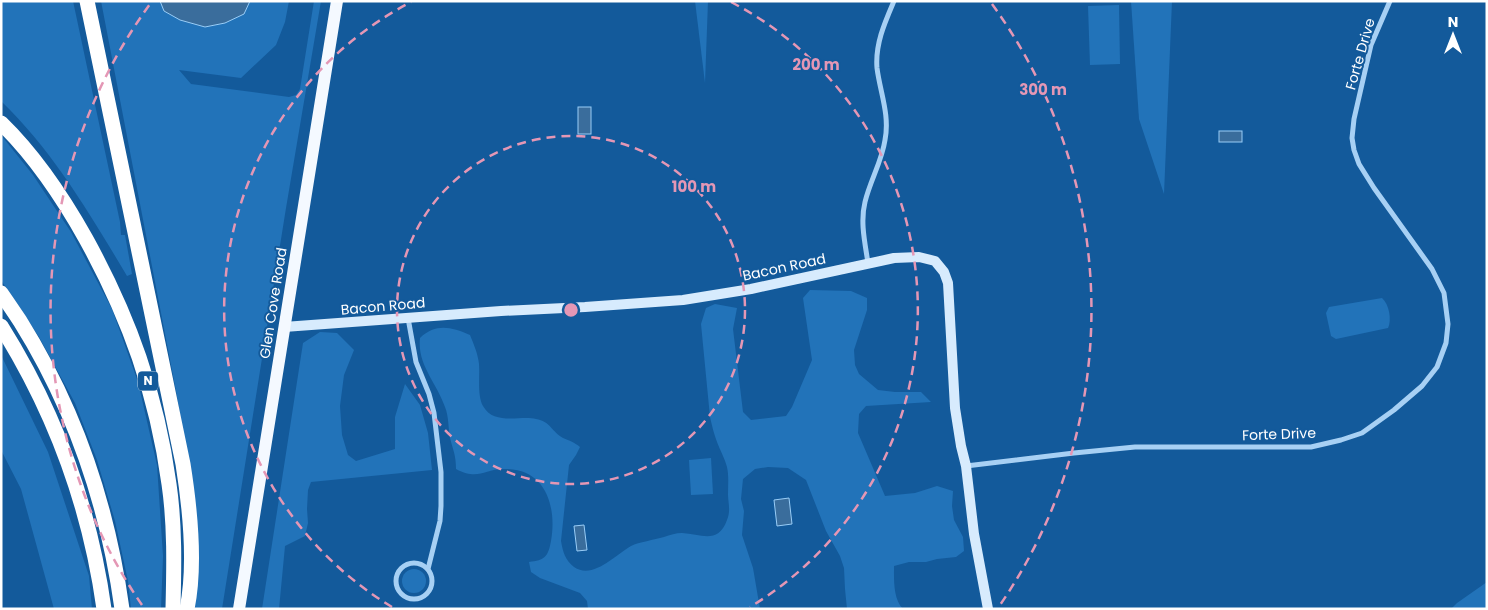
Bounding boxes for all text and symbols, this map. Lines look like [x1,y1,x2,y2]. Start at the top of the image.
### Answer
north arrow [1428,10,1478,60]
text: N [1448,12,1458,32]
street label: Forte Drive [1340,15,1380,92]
text: 200 m [792,54,840,75]
text: 300 m [1019,79,1067,100]
text: 100 m [672,176,716,197]
street label: Glen Cove Road [254,246,292,360]
street label: Bacon Road [741,248,827,286]
street label: Bacon Road [340,292,426,320]
centre of rings [562,301,580,319]
road number: N [138,372,158,391]
street label: Forte Drive [1242,423,1317,445]

